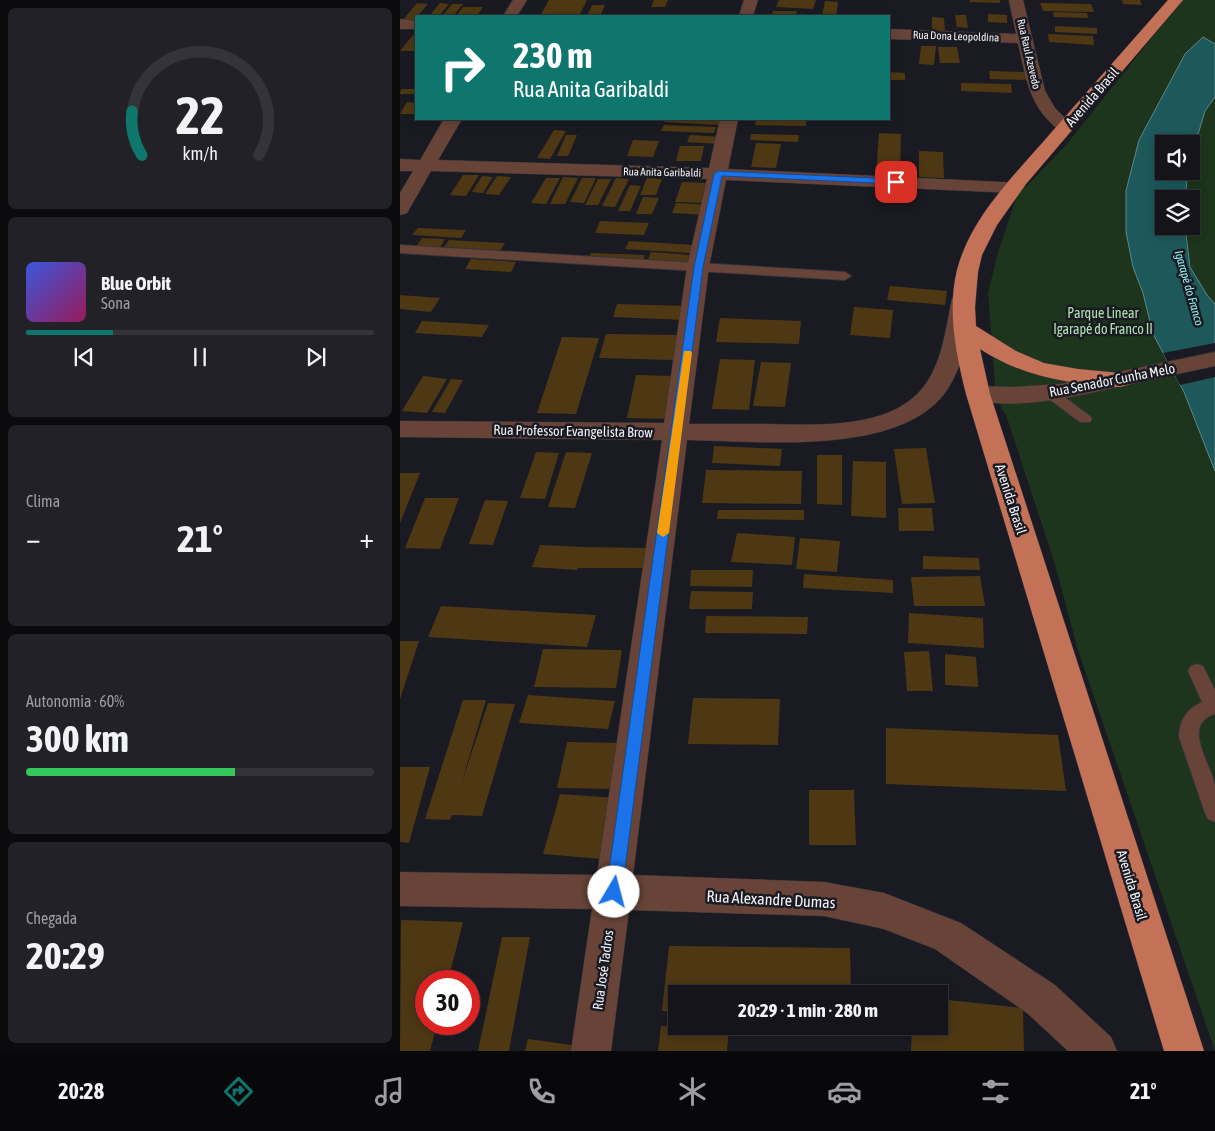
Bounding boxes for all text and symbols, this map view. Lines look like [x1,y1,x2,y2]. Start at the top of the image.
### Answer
street label: Rua Raul Azevedo [1015,18,1043,90]
street label: Rua Dona Leopoldina [913,28,999,44]
icon: right [430,35,495,100]
text: 230 m [513,35,592,75]
street label: Avenida Brasil [1062,64,1122,130]
text: Rua Anita Garibaldi [513,76,669,102]
text: 22 [176,85,224,145]
map controls [1155,135,1200,235]
button: sound [1155,135,1200,180]
text: km/h [182,143,218,164]
pin [875,161,917,203]
street label: Rua Anita Garibaldi [623,165,701,179]
icon: arrive [882,168,910,196]
button: layers [1155,190,1200,235]
water label: Igarapé do Franco [1172,249,1207,328]
text: Blue Orbit [101,272,171,294]
text: Sona [101,294,130,312]
park label: Parque Linear Igarapé do Franco II [1053,305,1153,337]
icon: previous [70,343,98,371]
icon: pause [186,343,214,371]
icon: next [302,343,330,371]
street label: Rua Senador Cunha Melo [1048,360,1176,400]
street label: Rua Professor Evangelista Brow [493,422,653,440]
street label: Avenida Brasil [992,462,1030,536]
text: Clima [26,492,60,510]
text: 21° [177,517,223,560]
text: − [26,522,41,554]
text: + [359,522,374,554]
text: Autonomia · 60% [26,692,124,710]
text: 300 km [26,717,129,760]
street label: Avenida Brasil [1114,848,1150,922]
position arrow [587,865,639,917]
street label: Rua Alexandre Dumas [706,887,836,911]
text: Chegada [26,909,77,927]
street label: Rua José Tadros [589,929,617,1011]
text: 20:29 [26,934,105,977]
speed limit sign: 30 [415,970,480,1035]
text: 20:29 · 1 min · 280 m [738,999,878,1021]
icon: directions [221,1074,256,1109]
icon: music [372,1074,407,1109]
icon: phone [524,1074,559,1109]
icon: climate [675,1074,710,1109]
icon: car [827,1074,862,1109]
icon: filters [978,1074,1013,1109]
text: 20:28 [58,1078,104,1104]
text: 21° [1130,1078,1157,1104]

